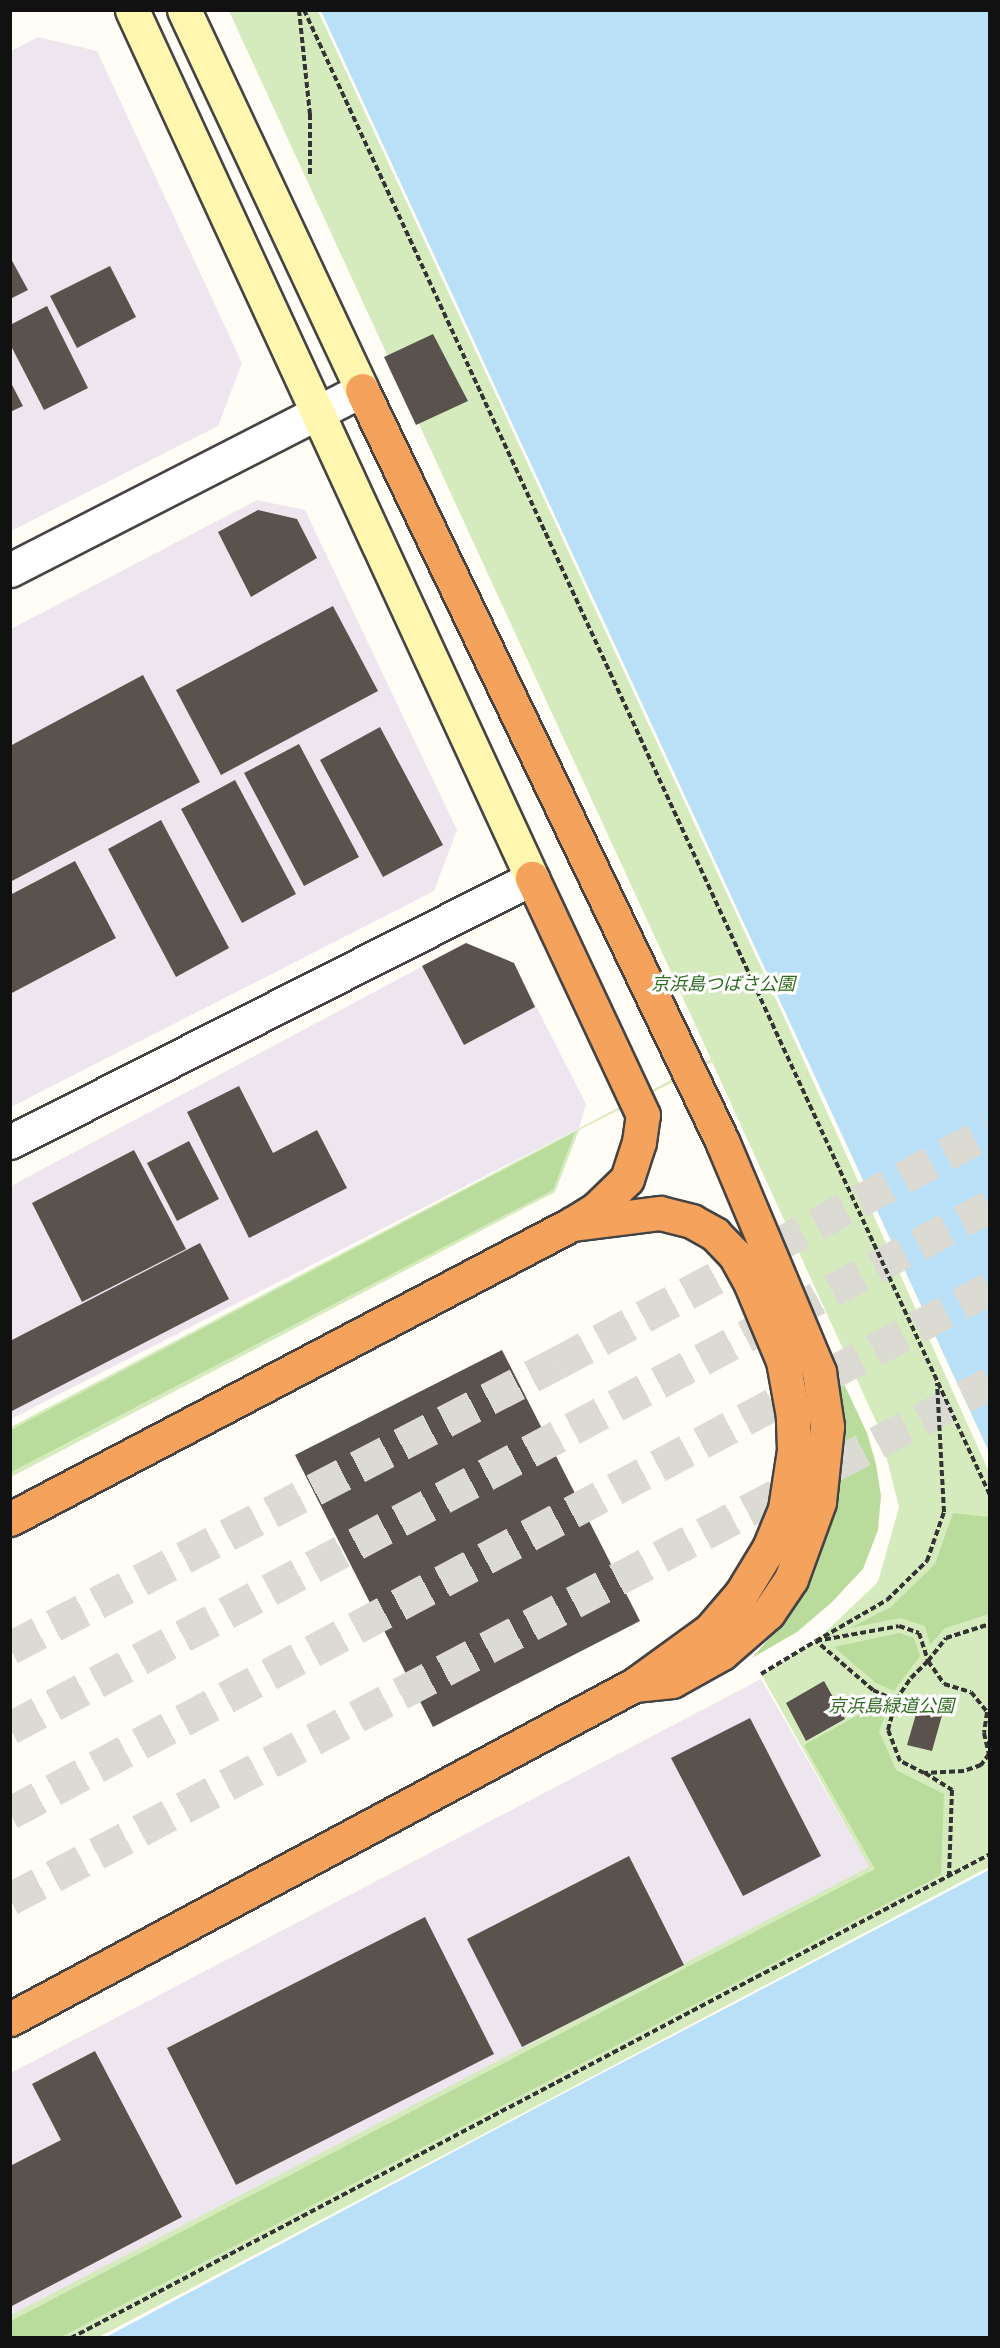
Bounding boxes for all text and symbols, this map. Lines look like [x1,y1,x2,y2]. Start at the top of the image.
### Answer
park label: 京浜島つばさ公園 [651,973,795,995]
park label: 京浜島緑道公園 [828,1695,954,1717]

